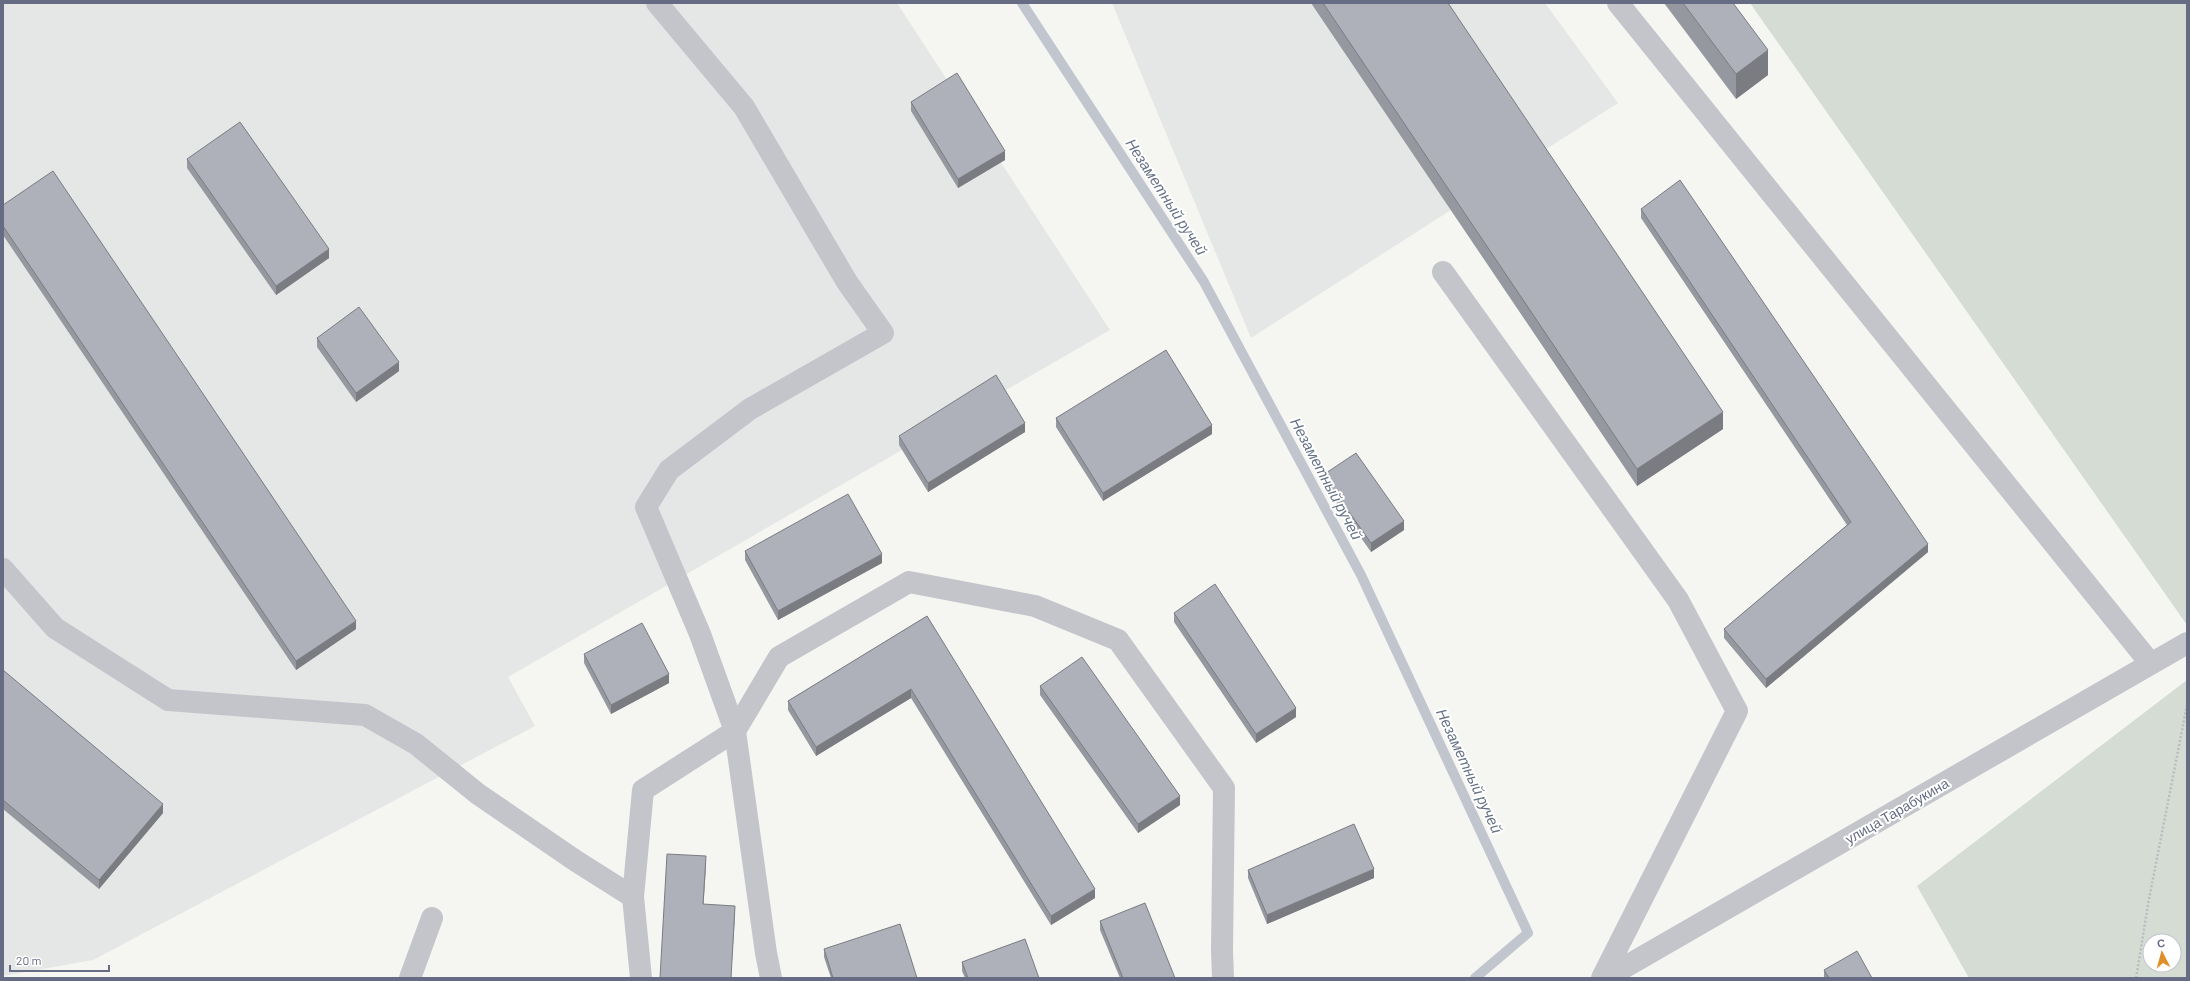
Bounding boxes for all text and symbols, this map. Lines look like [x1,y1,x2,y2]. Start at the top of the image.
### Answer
water label: Незаметный ручей [1122,135,1212,259]
water label: Незаметный ручей [1287,415,1367,543]
water label: Незаметный ручей [1433,705,1507,836]
street label: улица Тарабукина [1842,774,1952,847]
north arrow [2142,933,2182,973]
text: С [2156,936,2166,949]
scale bar [10,947,109,973]
text: 20 m [16,953,42,967]

